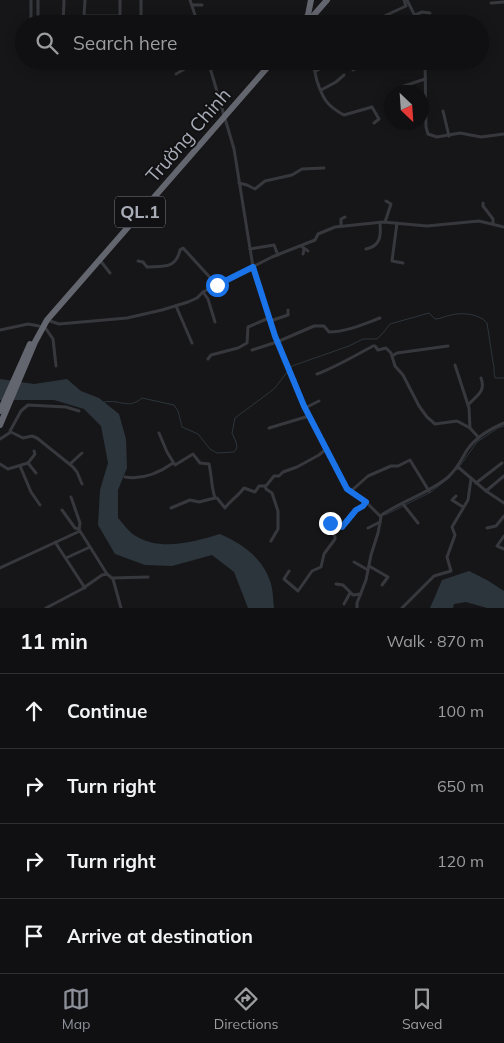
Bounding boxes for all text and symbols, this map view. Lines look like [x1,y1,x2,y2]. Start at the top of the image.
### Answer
search box [15,15,489,70]
icon: search [33,29,61,57]
text: Search here [73,31,177,55]
street label: Trường Chinh [140,83,236,187]
north arrow [384,85,429,130]
road number: QL.1 [115,196,165,228]
route start [206,274,229,297]
route end [319,512,342,535]
text: 11 min [20,628,88,654]
text: Walk · 870 m [386,631,484,651]
icon: ahead [20,697,48,725]
text: Continue [67,699,147,723]
text: 100 m [437,701,484,721]
icon: right [20,772,48,800]
text: Turn right [67,774,156,798]
text: 650 m [437,776,484,796]
icon: right [20,847,48,875]
text: Turn right [67,849,156,873]
text: 120 m [437,851,484,871]
icon: arrive [20,922,48,950]
text: Arrive at destination [67,924,253,948]
tab: Map [62,985,90,1033]
tab: Directions [214,985,279,1033]
tab: Saved [402,985,442,1033]

